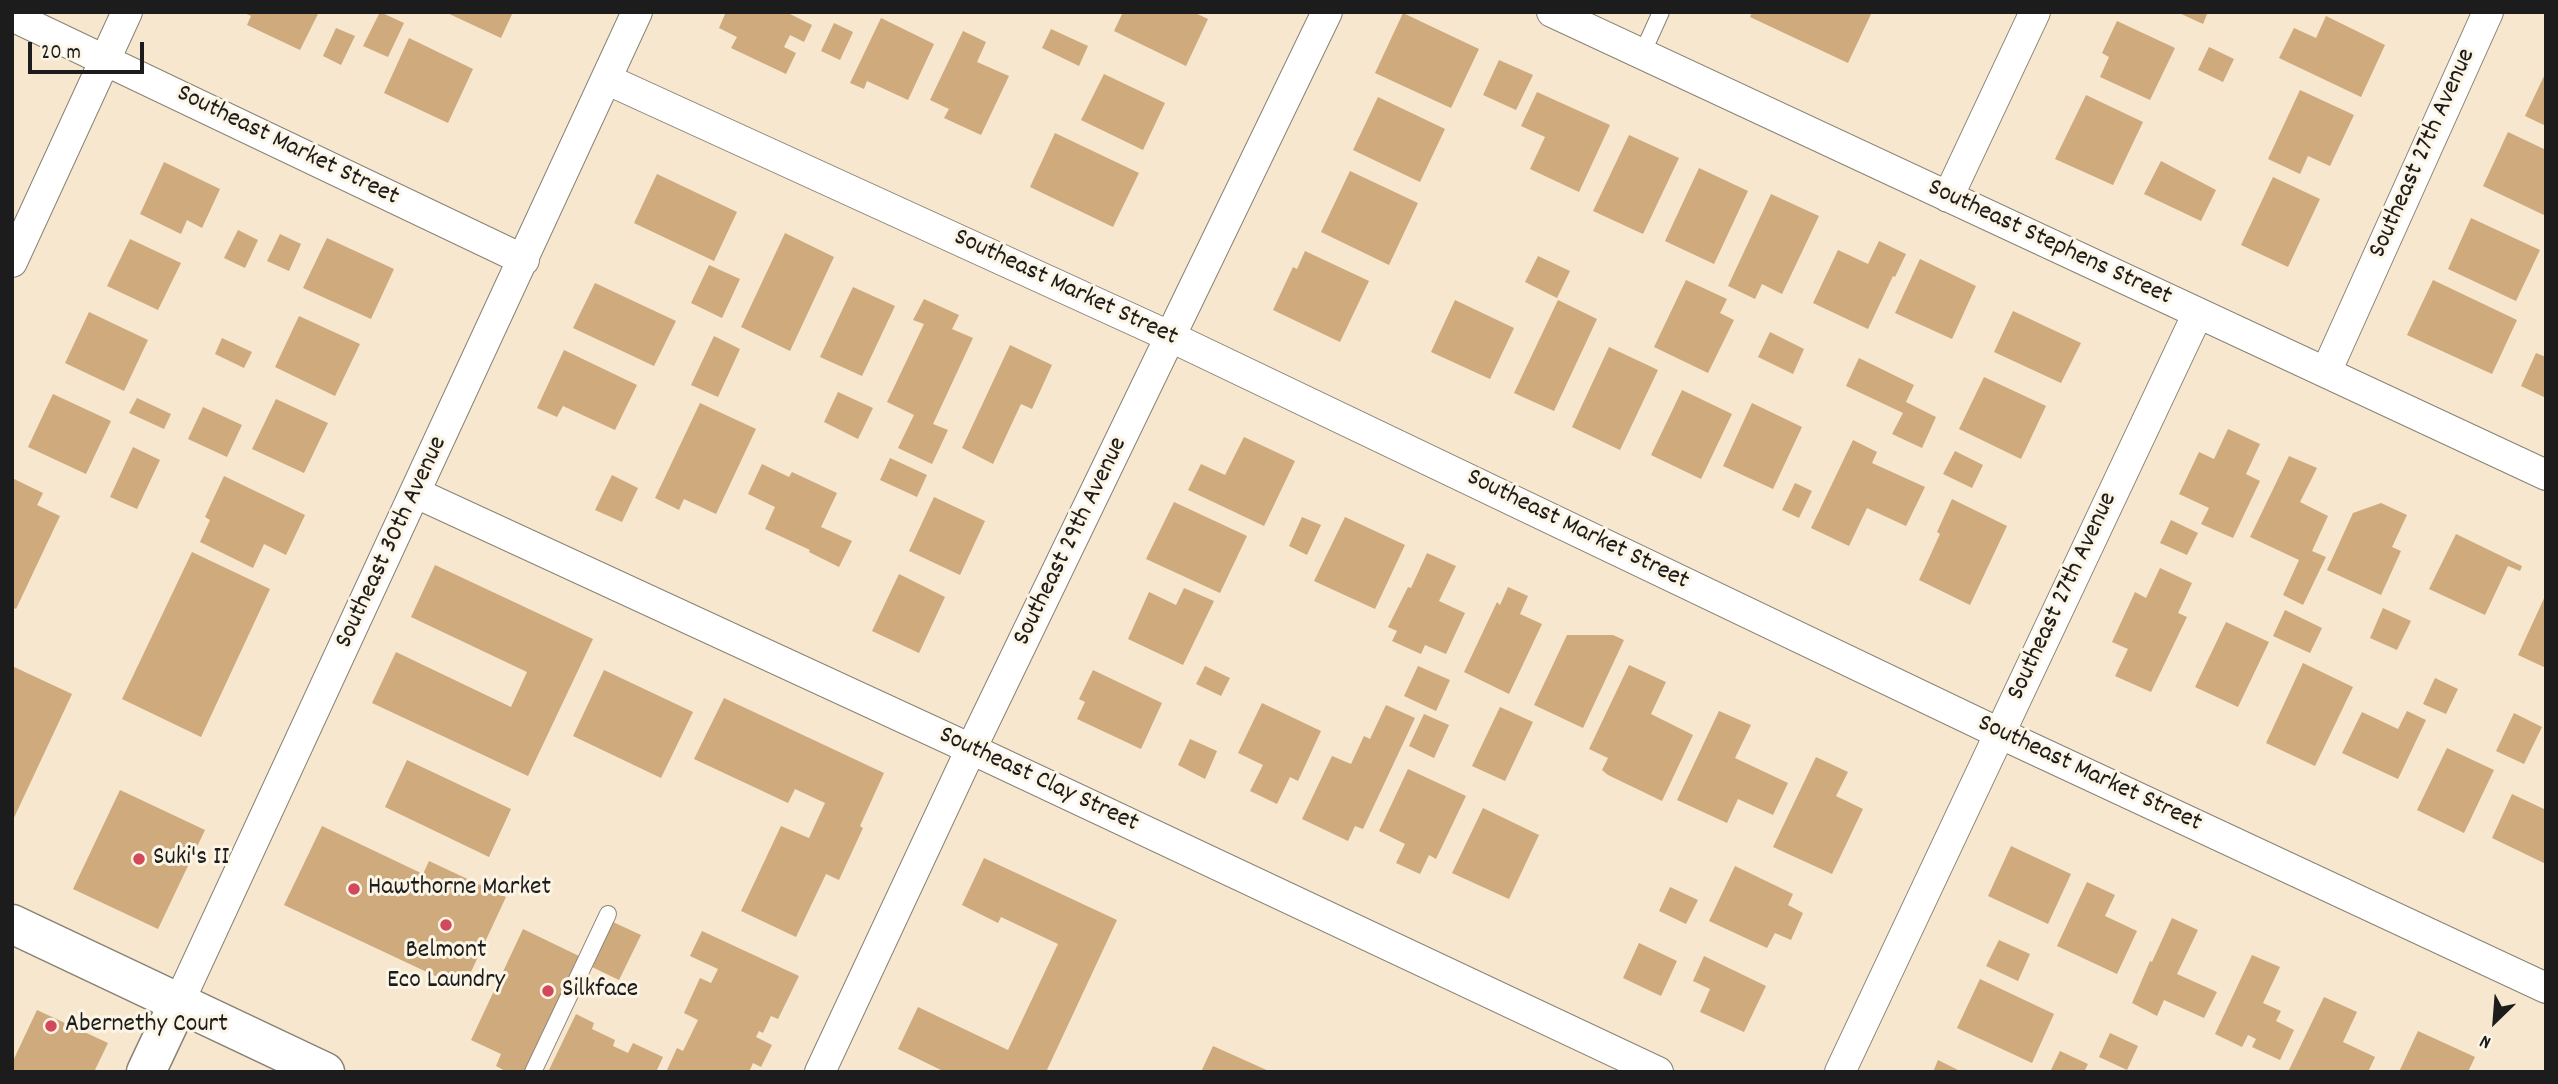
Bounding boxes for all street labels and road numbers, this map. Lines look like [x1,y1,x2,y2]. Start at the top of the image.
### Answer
street label: Southeast 27th Avenue [2364,45,2484,263]
street label: Southeast Market Street [171,80,403,214]
street label: Southeast Stephens Street [1922,174,2176,314]
street label: Southeast Market Street [948,223,1182,355]
street label: Southeast 30th Avenue [330,432,456,654]
street label: Southeast 29th Avenue [1008,433,1136,651]
street label: Southeast Market Street [1461,464,1693,598]
street label: Southeast 27th Avenue [2002,488,2126,706]
street label: Southeast Market Street [1972,709,2206,841]
street label: Southeast Clay Street [933,721,1143,841]

